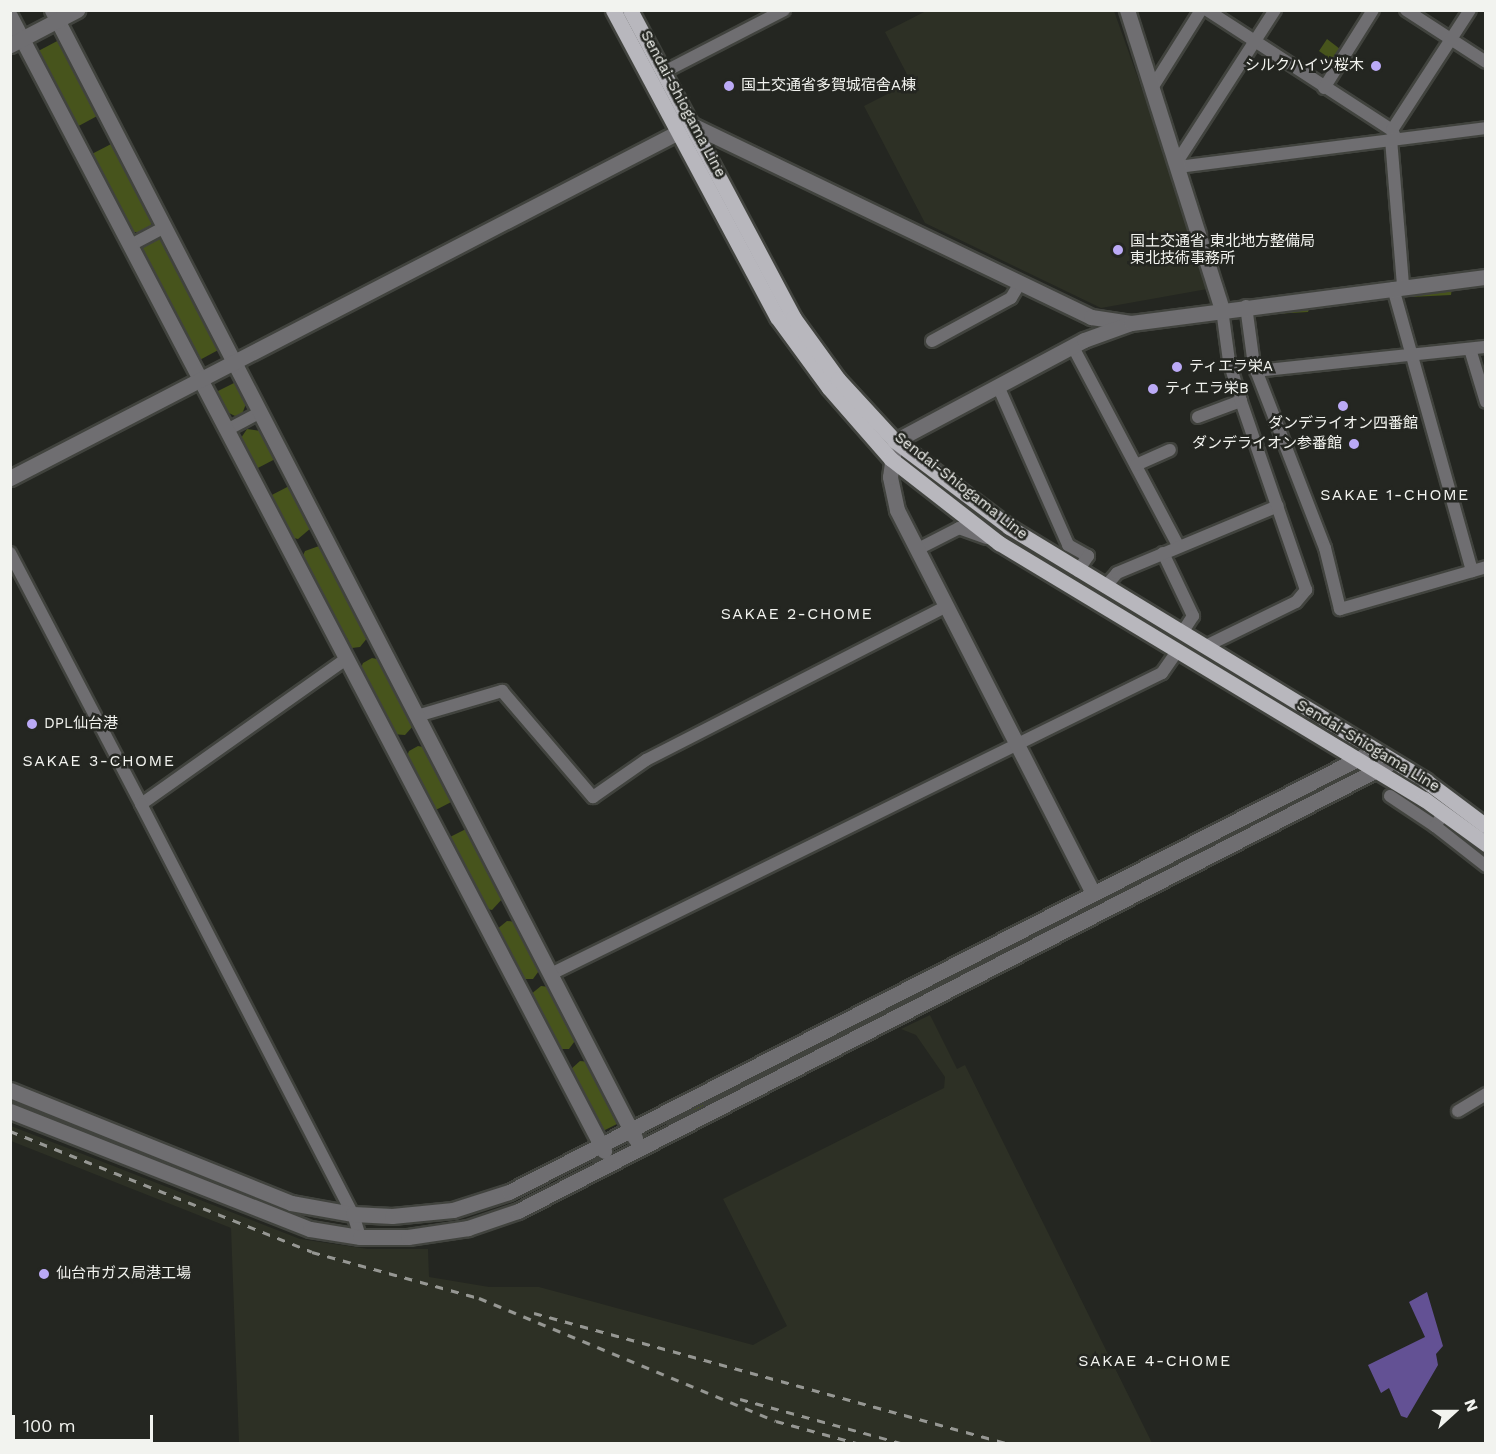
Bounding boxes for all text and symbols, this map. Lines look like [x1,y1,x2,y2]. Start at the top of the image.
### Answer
street label: Sendai-Shiogama Line [637,27,729,181]
place label: シルクハイツ桜木 [1244,57,1364,75]
marker: シルクハイツ桜木 [1369,59,1383,73]
place label: 国土交通省多賀城宿舎A棟 [741,77,916,95]
marker: 国土交通省多賀城宿舎A棟 [722,79,736,93]
place label: 国土交通省 東北地方整備局 東北技術事務所 [1130,232,1315,267]
marker: 国土交通省 東北地方整備局 東北技術事務所 [1111,243,1125,257]
place label: ティエラ栄A [1189,358,1274,376]
marker: ティエラ栄A [1170,360,1184,374]
place label: ティエラ栄B [1165,380,1250,398]
marker: ティエラ栄B [1146,382,1160,396]
marker: ダンデライオン四番館 [1336,399,1350,413]
place label: ダンデライオン四番館 [1268,415,1418,433]
street label: Sendai-Shiogama Line [891,428,1031,544]
place label: ダンデライオン参番館 [1192,435,1342,453]
marker: ダンデライオン参番館 [1347,437,1361,451]
district label: SAKAE 1-CHOME [1320,485,1470,505]
district label: SAKAE 2-CHOME [721,604,873,624]
street label: Sendai-Shiogama Line [1293,696,1443,796]
place label: DPL仙台港 [44,715,118,733]
marker: DPL仙台港 [25,717,39,731]
district label: SAKAE 3-CHOME [23,751,175,771]
place label: 仙台市ガス局港工場 [56,1265,191,1283]
marker: 仙台市ガス局港工場 [37,1267,51,1281]
district label: SAKAE 4-CHOME [1078,1351,1232,1371]
north arrow [1424,1382,1484,1442]
text: N [1460,1396,1482,1414]
scale bar [15,1403,156,1441]
text: 100 m [23,1415,76,1436]

